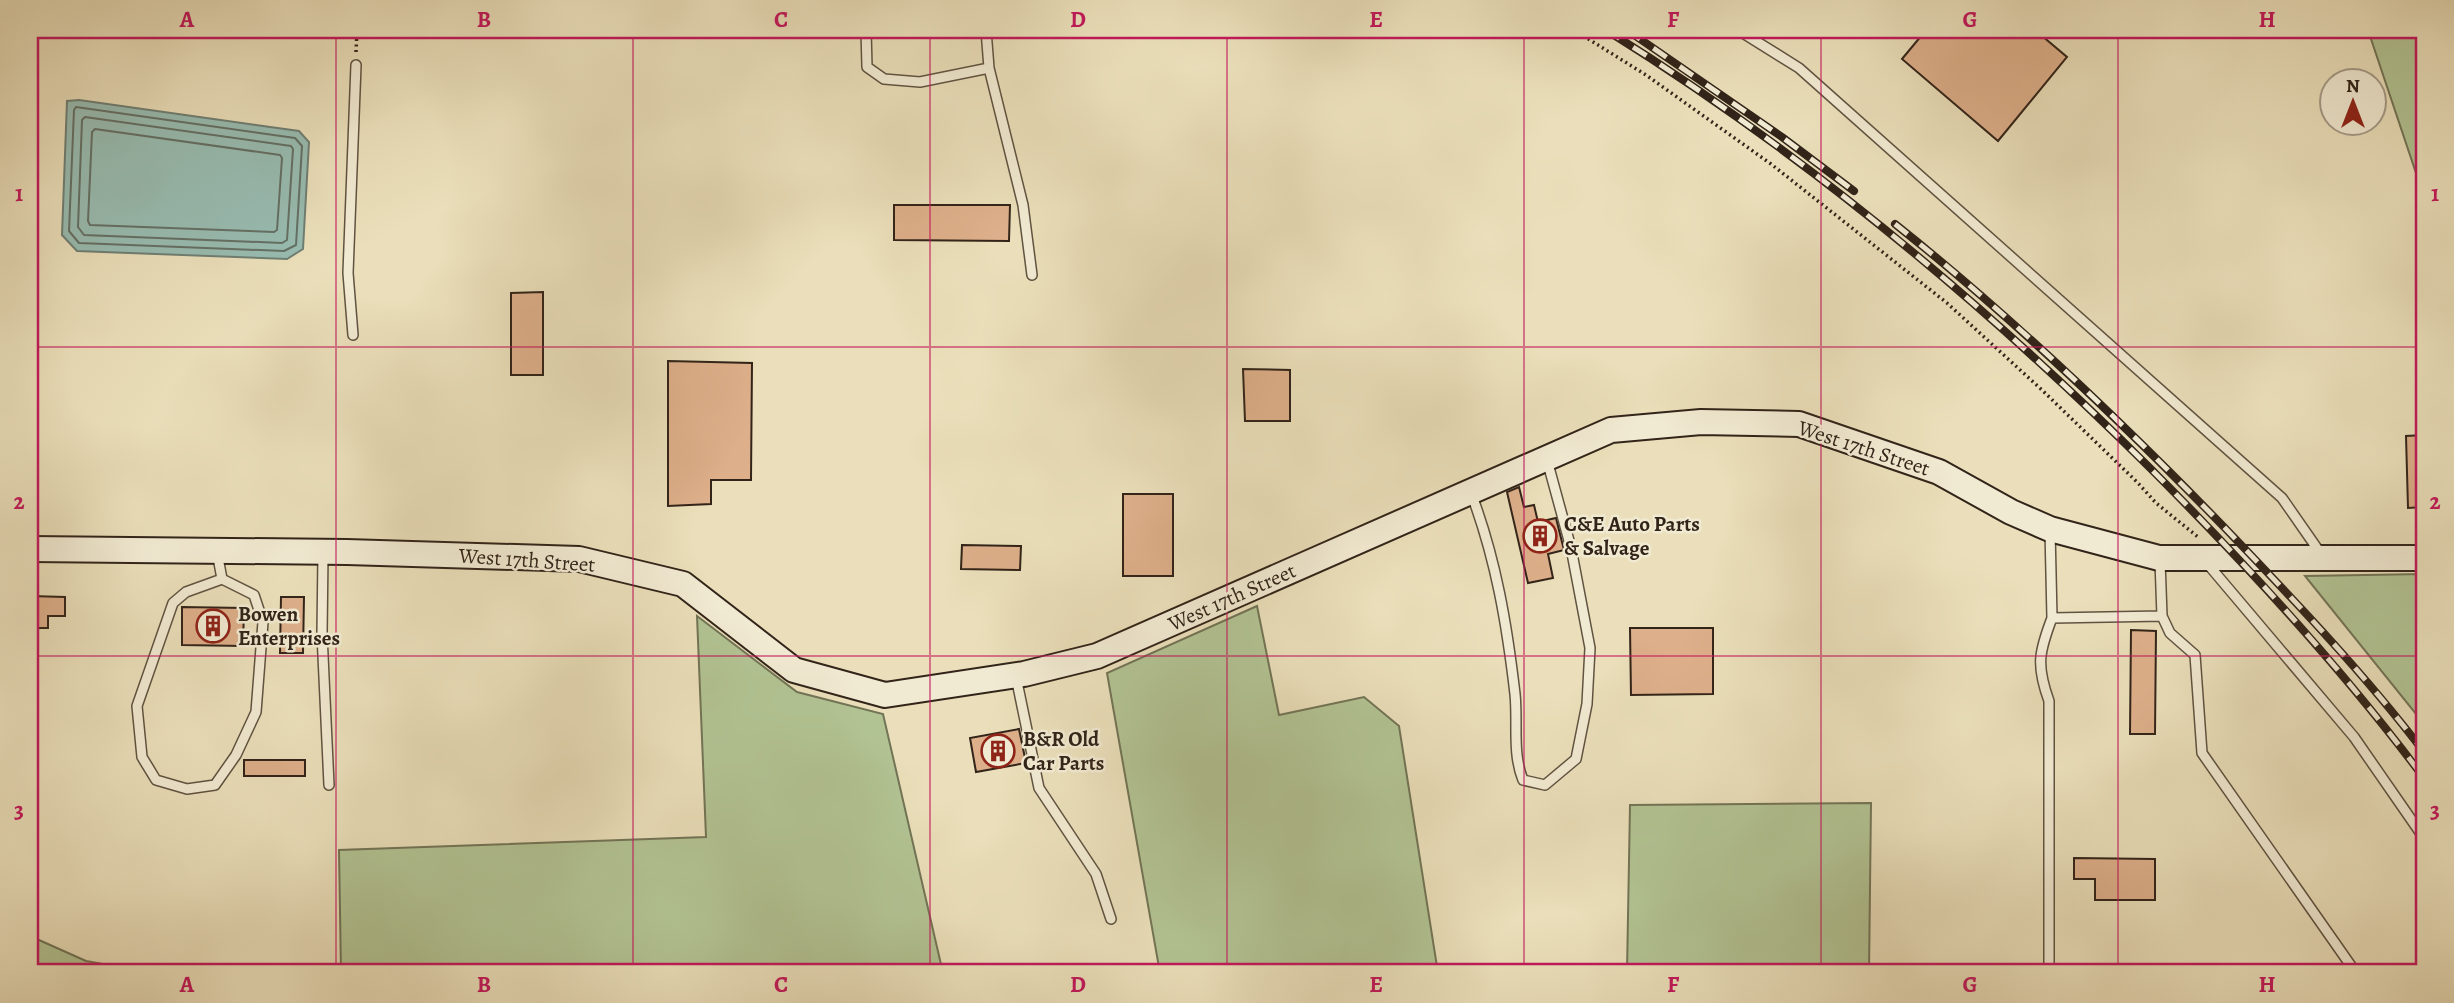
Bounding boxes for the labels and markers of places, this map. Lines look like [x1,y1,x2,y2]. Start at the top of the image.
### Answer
place label: C&E Auto Parts & Salvage [1564,510,1700,562]
building icon: C&E Auto Parts & Salvage [1521,517,1559,555]
place label: Bowen Enterprises [238,600,340,652]
building icon: Bowen Enterprises [194,607,232,645]
place label: B&R Old Car Parts [1023,725,1104,777]
building icon: B&R Old Car Parts [979,732,1017,770]

